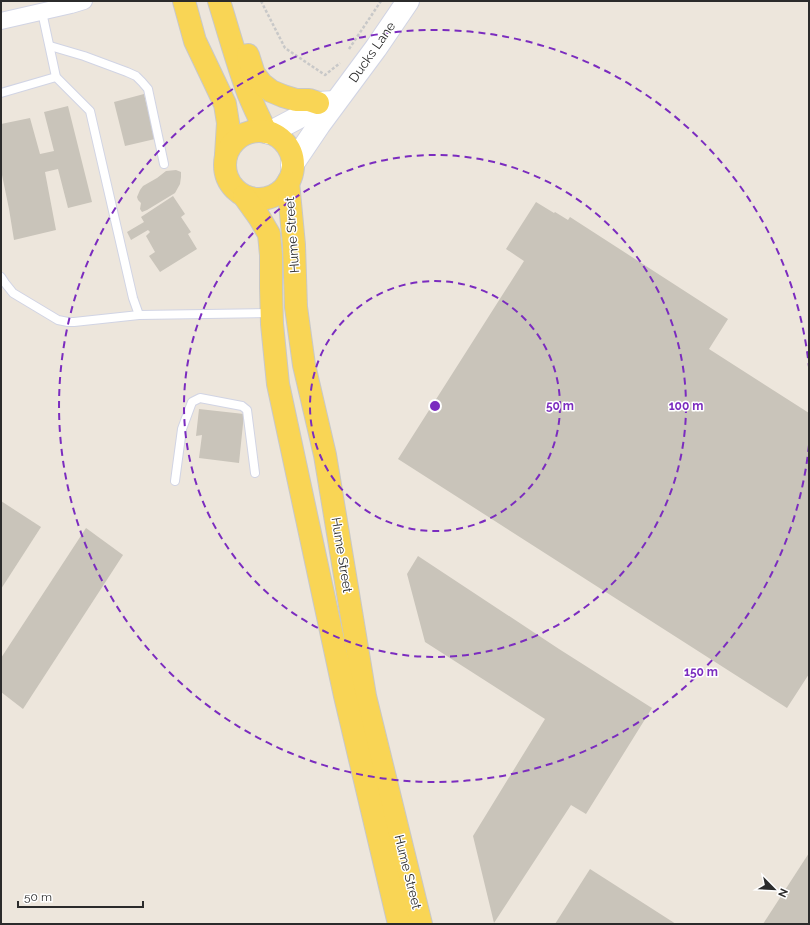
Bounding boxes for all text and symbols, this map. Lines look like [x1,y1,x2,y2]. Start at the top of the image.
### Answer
street label: Ducks Lane [346,19,399,85]
street label: Hume Street [282,196,302,274]
centre of rings [428,399,442,413]
text: 50 m [546,399,574,413]
text: 100 m [669,399,703,413]
street label: Hume Street [329,516,355,594]
text: 150 m [684,665,718,679]
street label: Hume Street [391,833,425,911]
north arrow [754,869,794,909]
scale bar [18,883,143,909]
text: N [775,886,790,899]
text: 50 m [24,890,52,904]

